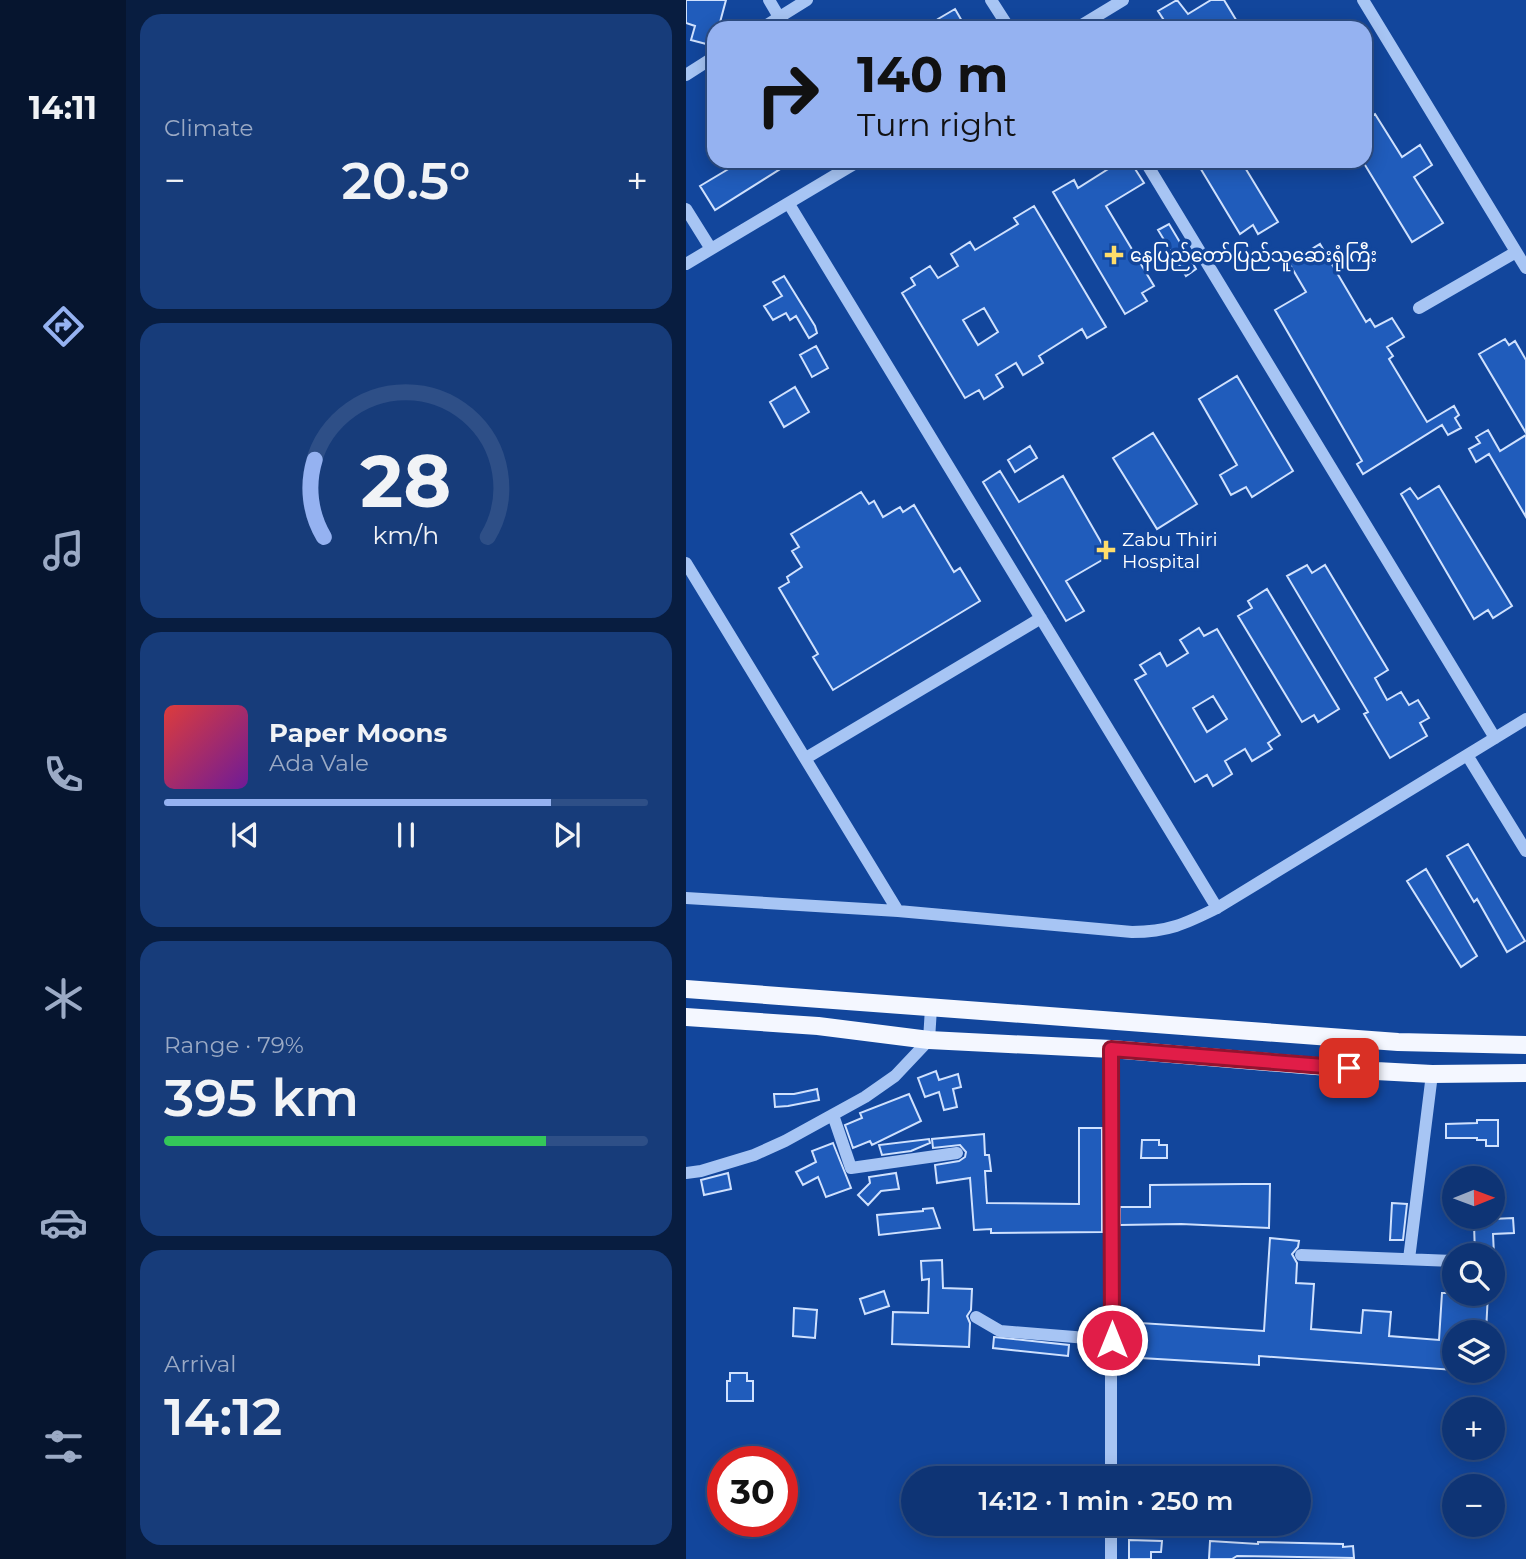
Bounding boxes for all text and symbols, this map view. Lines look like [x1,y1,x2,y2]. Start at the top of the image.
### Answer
text: 140 m [857,45,1009,104]
icon: right [742,49,833,140]
text: 14:11 [29,88,97,127]
text: Turn right [857,105,1017,144]
text: Climate [164,114,253,142]
text: 20.5° [342,149,470,212]
text: − [164,157,186,204]
text: + [626,157,648,204]
place label: နေပြည်တော်ပြည်သူဆေးရုံကြီး [1130,241,1377,272]
marker: နေပြည်တော်ပြည်သူဆေးရုံကြီး [1104,245,1124,265]
icon: directions [39,302,88,351]
text: 28 [361,437,452,525]
text: km/h [373,519,439,549]
icon: music [39,526,88,575]
place label: Zabu Thiri Hospital [1122,528,1218,573]
marker: Zabu Thiri Hospital [1096,540,1116,560]
text: Paper Moons [269,717,447,749]
text: Ada Vale [269,749,369,777]
icon: phone [39,750,88,799]
icon: previous [226,816,264,854]
icon: pause [387,816,425,854]
icon: next [548,816,586,854]
icon: climate [39,974,88,1023]
text: Range · 79% [164,1031,304,1059]
pin [1319,1038,1379,1098]
icon: arrive [1330,1049,1368,1087]
text: 395 km [164,1066,359,1129]
north arrow [1442,1166,1505,1228]
map controls [1442,1166,1505,1537]
icon: car [39,1198,88,1247]
button: search [1442,1243,1505,1306]
position arrow [1075,1303,1149,1377]
button: layers [1442,1320,1505,1383]
text: Arrival [164,1350,237,1378]
text: 14:12 [164,1385,282,1448]
button: + [1442,1397,1505,1460]
icon: filters [39,1422,88,1471]
speed limit sign: 30 [707,1446,798,1537]
button: − [1442,1474,1505,1537]
text: 14:12 · 1 min · 250 m [979,1485,1233,1517]

